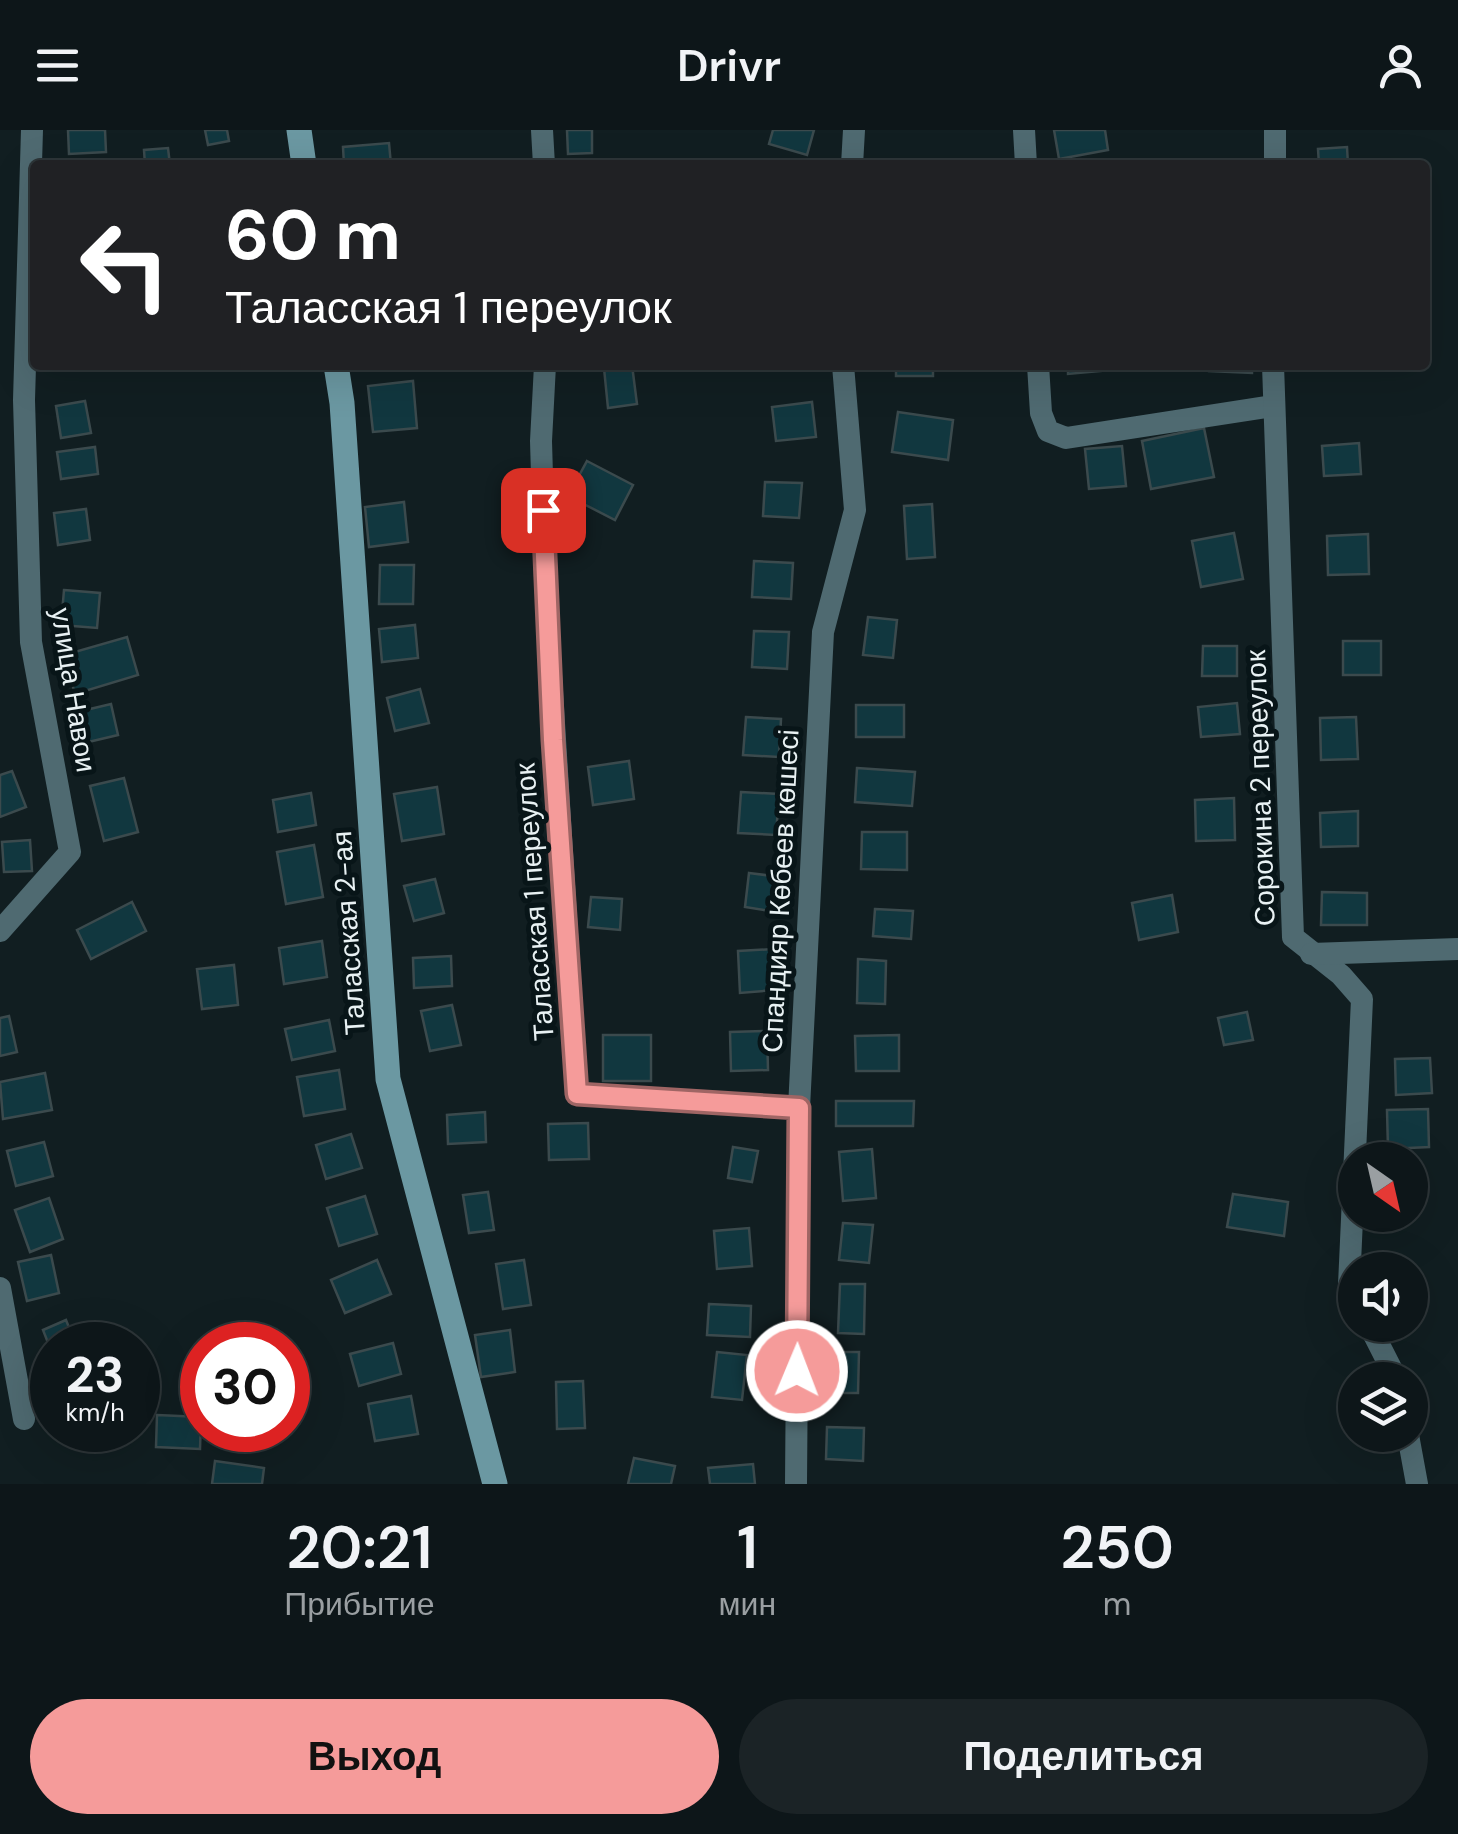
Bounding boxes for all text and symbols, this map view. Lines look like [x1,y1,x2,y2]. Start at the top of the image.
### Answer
text: Drivr [677,36,781,95]
icon: menu [30,38,85,93]
icon: person [1373,38,1428,93]
text: 60 m [225,190,401,281]
icon: left [60,200,190,330]
text: Таласская 1 переулок [225,278,672,337]
pin [501,468,586,553]
icon: arrive [516,483,571,538]
street label: улица Навои [42,605,105,775]
street label: Сорокина 2 переулок [1237,649,1284,927]
street label: Спандияр Көбеев көшесі [754,728,807,1054]
street label: Таласская 1 переулок [506,761,563,1042]
street label: Таласская 2-ая [323,830,374,1036]
north arrow [1338,1142,1428,1232]
map controls [1338,1142,1428,1452]
button: sound [1338,1252,1428,1342]
position arrow [745,1319,849,1423]
speed limit sign: 30 [180,1322,310,1452]
text: 23 [66,1342,125,1408]
button: layers [1338,1362,1428,1452]
text: km/h [65,1396,125,1429]
text: 20:21 [286,1508,432,1587]
text: 1 [737,1508,758,1587]
text: 250 [1060,1508,1174,1587]
text: Прибытие [284,1583,434,1625]
text: мин [719,1583,776,1625]
text: m [1103,1583,1131,1625]
button: Выход [30,1699,719,1814]
button: Поделиться [739,1699,1428,1814]

